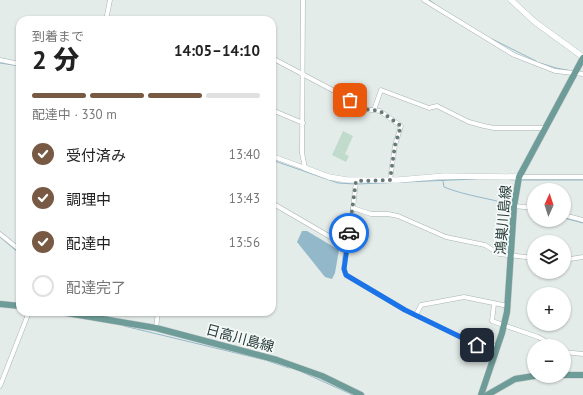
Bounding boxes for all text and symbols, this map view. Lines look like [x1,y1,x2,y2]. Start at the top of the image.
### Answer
text: 到着まで [32,28,84,45]
text: 14:05–14:10 [174,41,260,60]
text: 2 分 [32,43,79,76]
pin [333,83,367,117]
icon: bag [339,89,361,111]
text: 配達中 · 330 m [32,106,117,123]
icon: check [32,143,54,165]
text: 受付済み [66,146,126,165]
text: 13:40 [229,146,260,163]
north arrow [527,183,571,227]
map controls [527,183,571,383]
street label: 鴻巣川島線 [491,184,515,256]
icon: check [32,187,54,209]
text: 調理中 [66,190,111,209]
text: 13:43 [229,190,260,207]
courier [329,213,369,253]
icon: car [338,222,360,244]
icon: check [32,231,54,253]
text: 配達中 [66,234,111,253]
text: 13:56 [229,234,260,251]
button: layers [527,235,571,279]
text: 配達完了 [66,278,126,297]
button: + [527,287,571,331]
street label: 日高川島線 [204,320,276,356]
pin [460,328,494,362]
icon: home [466,334,488,356]
button: − [527,339,571,383]

